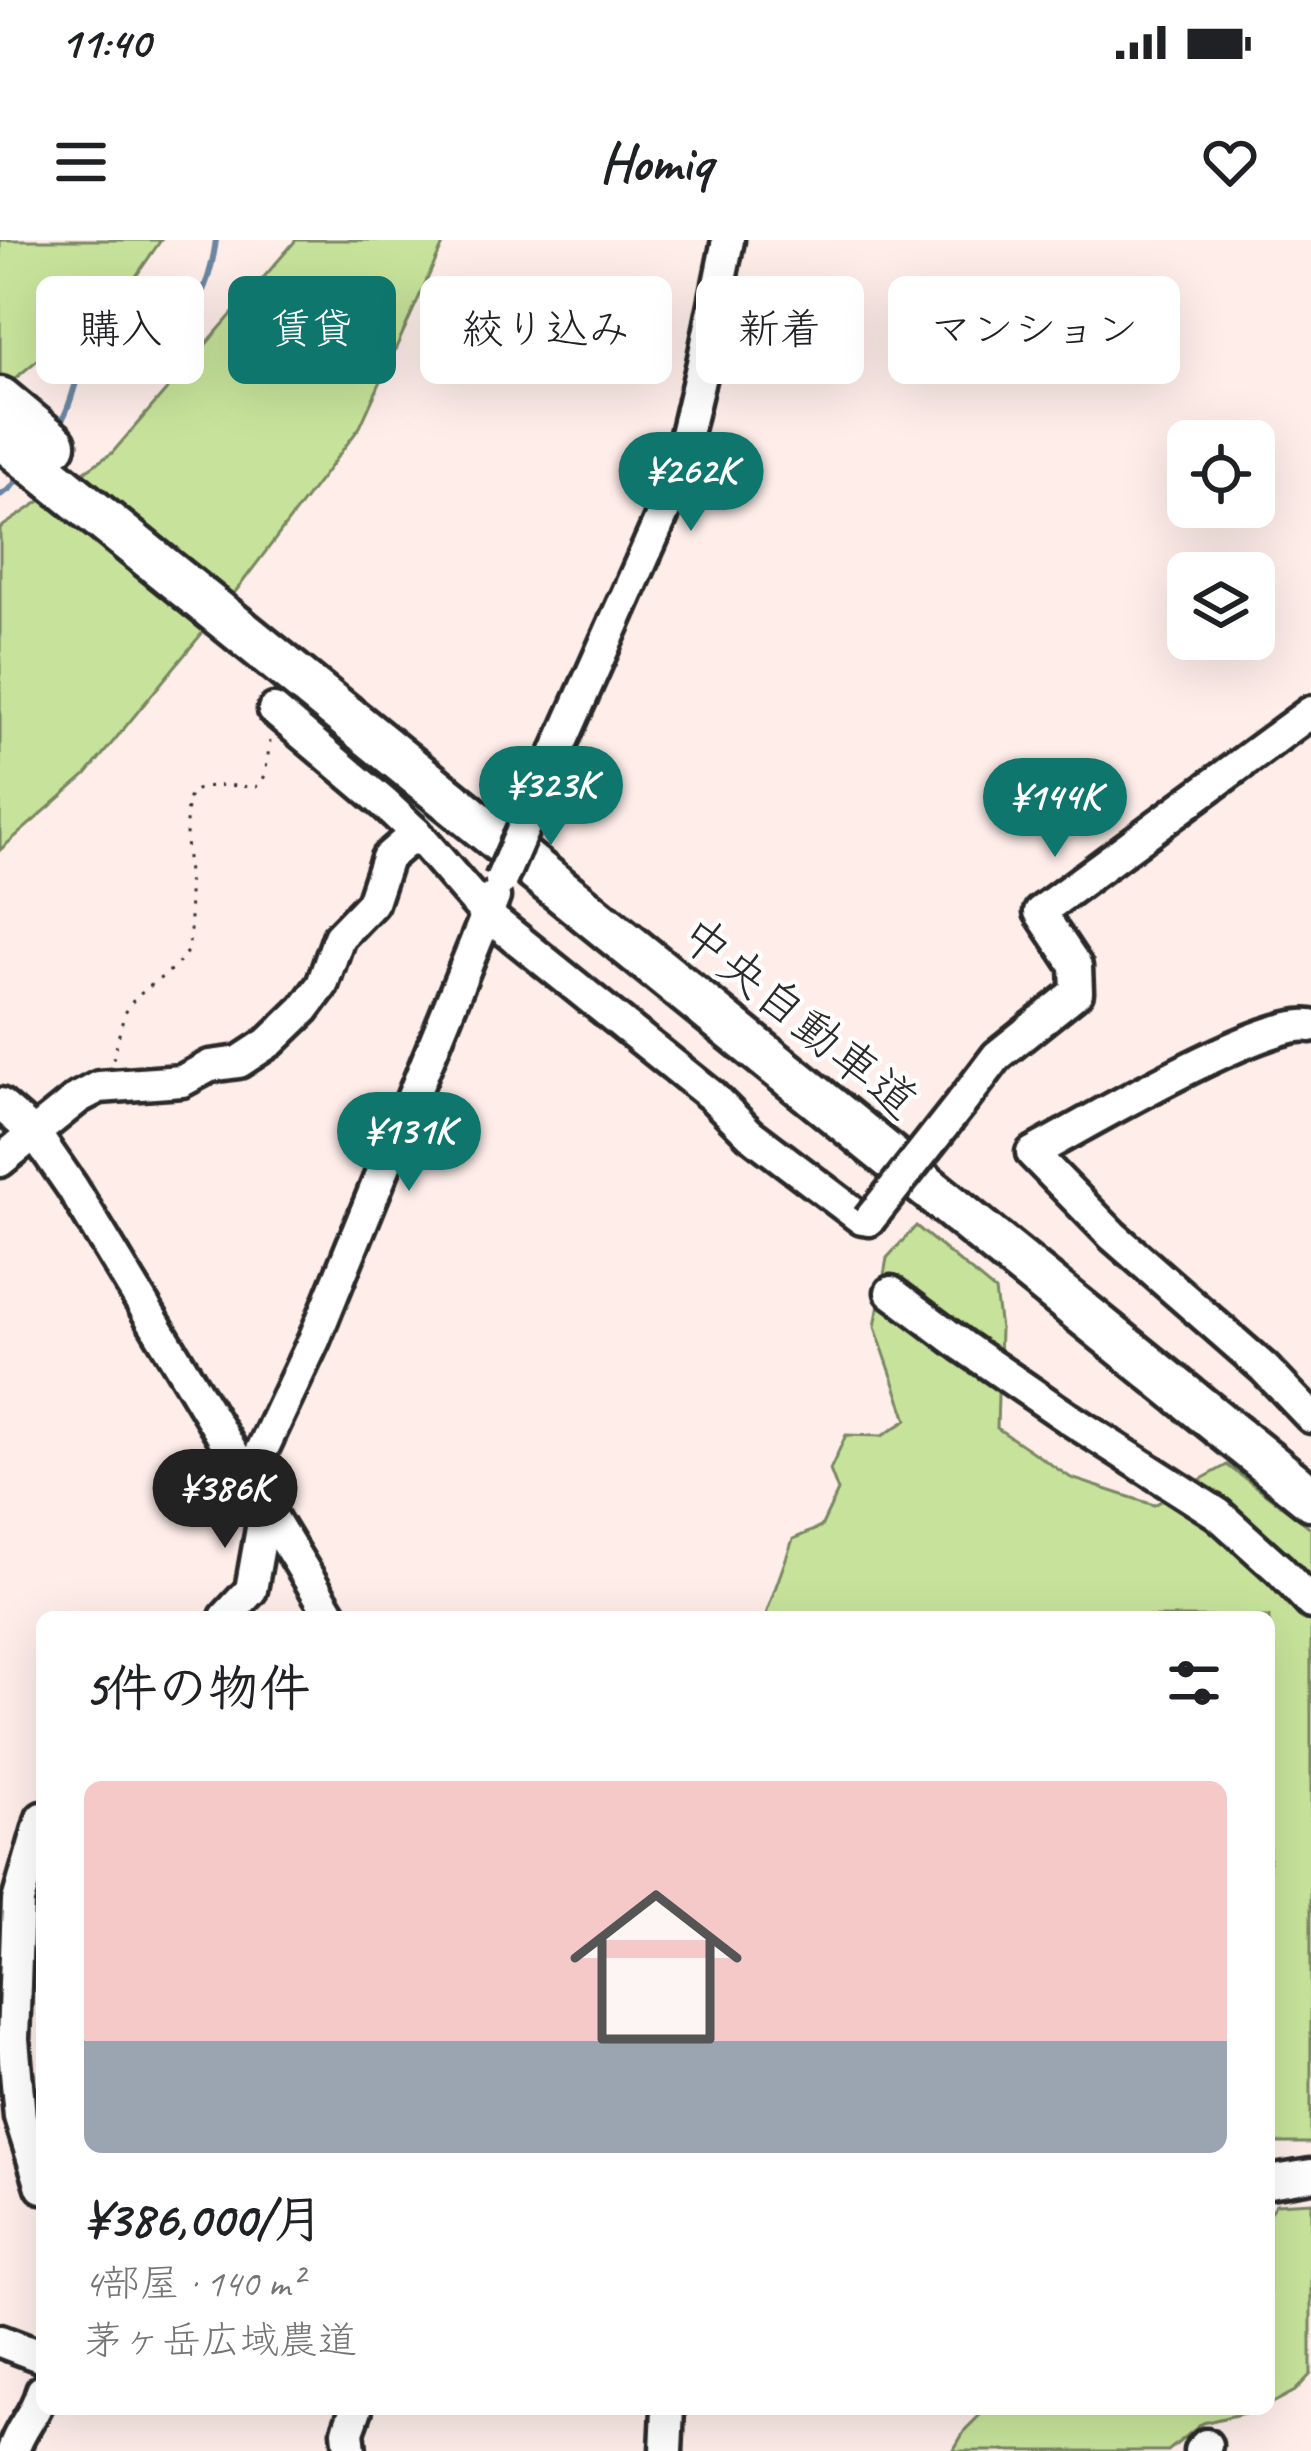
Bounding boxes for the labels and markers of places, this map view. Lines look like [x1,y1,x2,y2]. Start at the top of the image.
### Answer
pin: ¥262K [607,432,775,534]
pin: ¥323K [467,746,635,848]
pin: ¥144K [971,758,1139,860]
pin: ¥131K [325,1092,493,1194]
pin: ¥386K [141,1449,309,1551]

